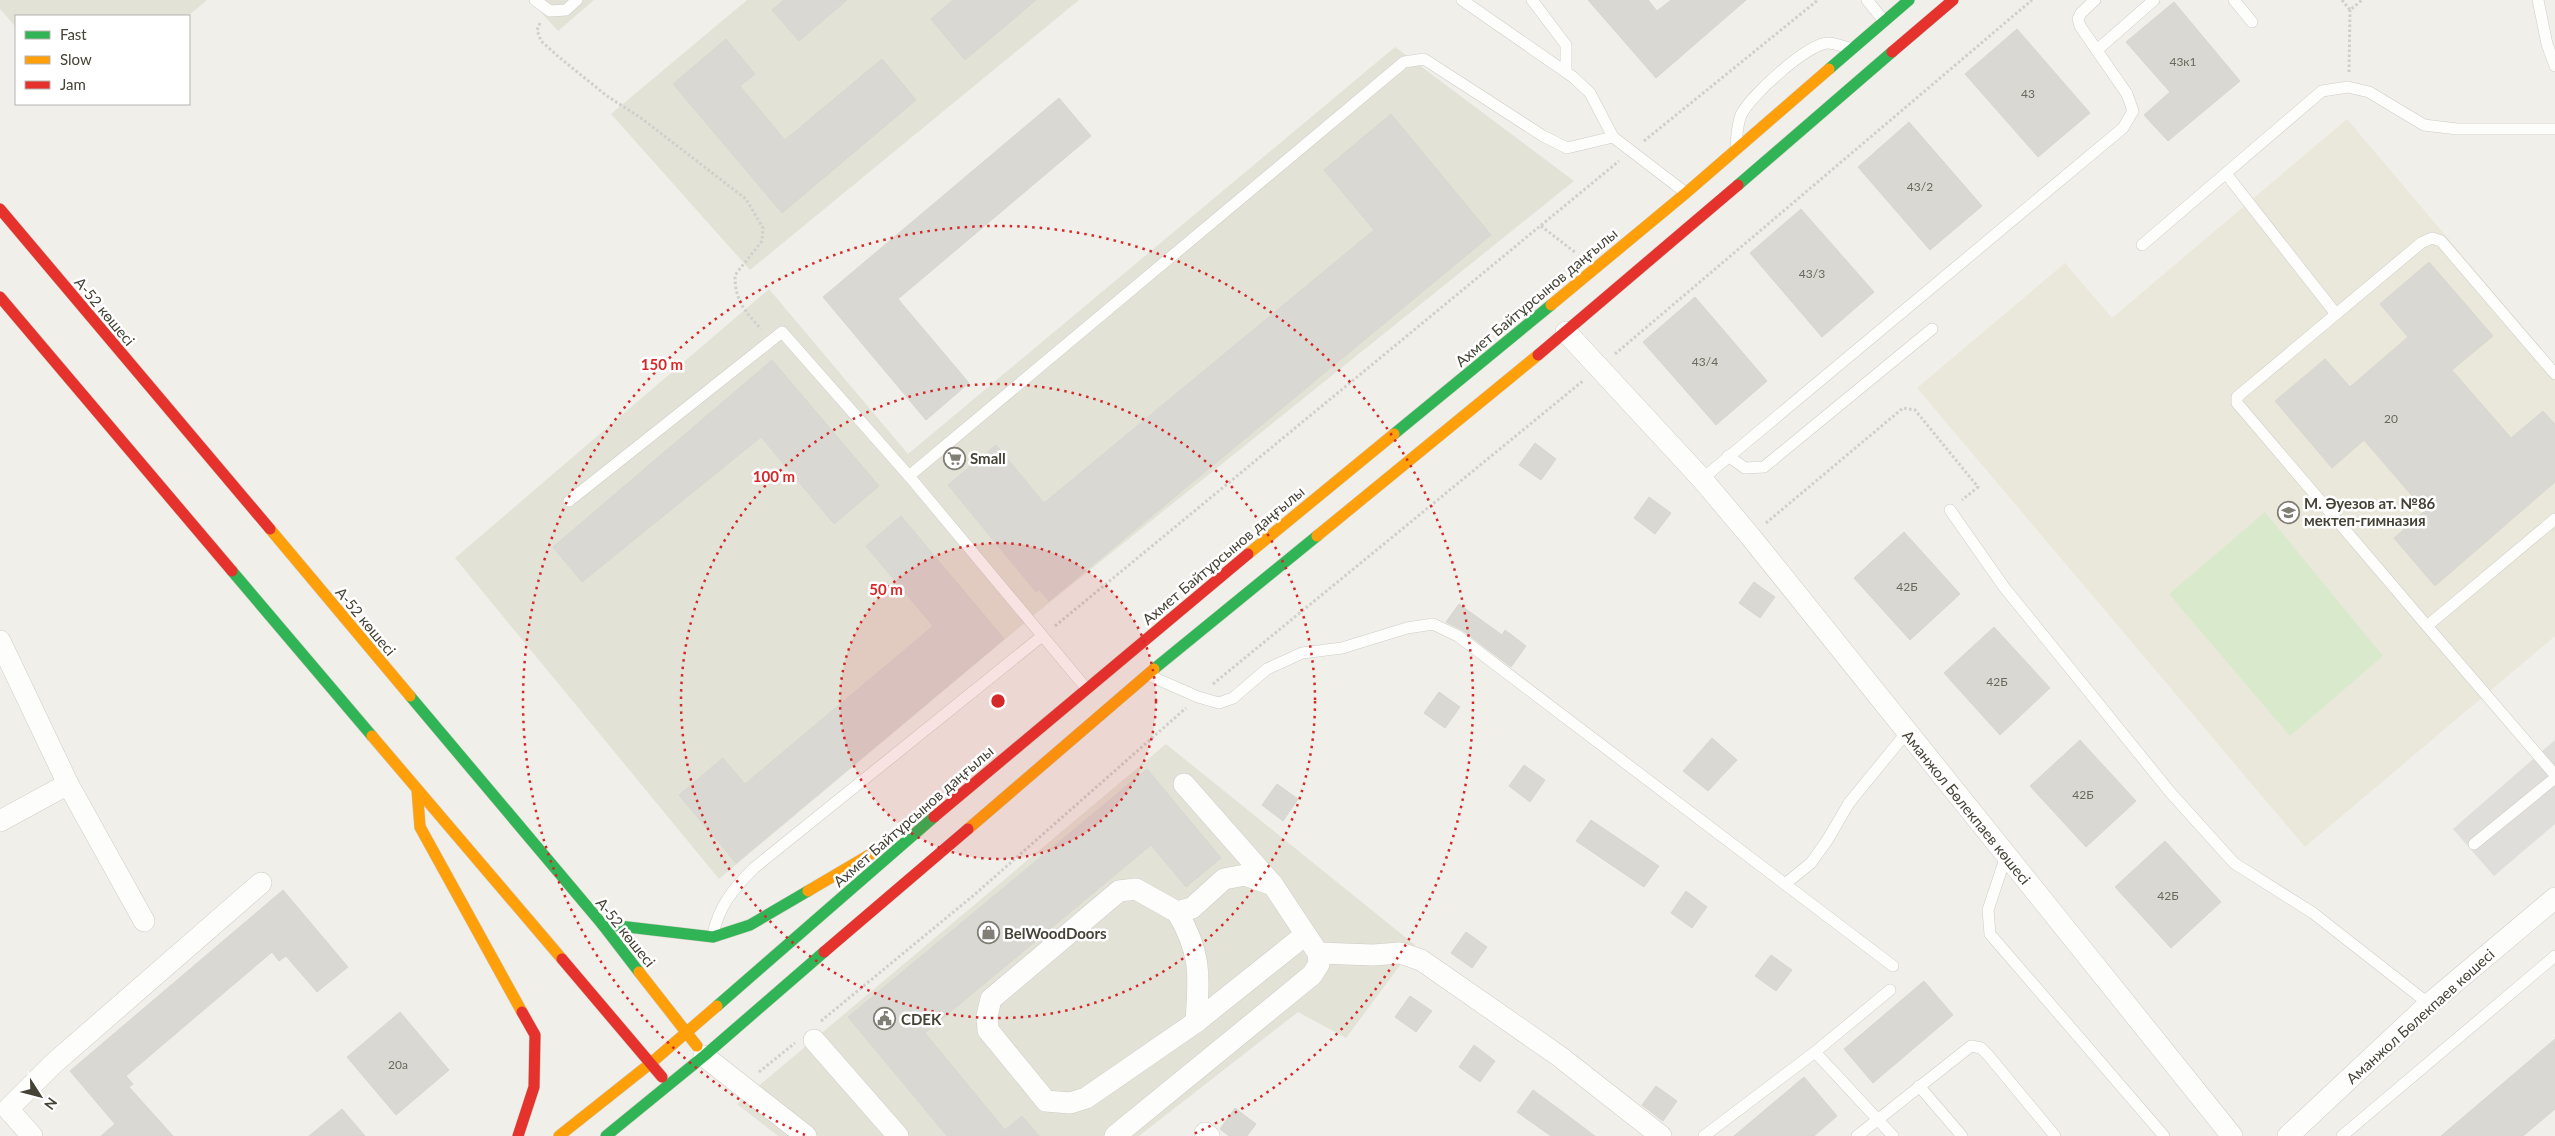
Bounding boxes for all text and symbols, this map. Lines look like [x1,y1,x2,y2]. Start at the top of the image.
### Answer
legend [15,15,190,105]
text: Fast [60,25,87,43]
text: Slow [60,50,92,68]
house number: 43к1 [2169,54,2197,69]
text: Jam [60,75,86,93]
house number: 43 [2021,86,2035,101]
house number: 43/2 [1907,179,1933,194]
street label: Ахмет Байтұрсынов даңғылы [1451,224,1621,370]
house number: 43/3 [1799,266,1825,281]
street label: А-52 көшесі [71,273,139,349]
house number: 43/4 [1692,354,1718,369]
text: 150 m [641,355,683,373]
house number: 20 [2384,411,2398,426]
supermarket icon: Small [942,446,966,470]
place label: Small [970,449,1006,467]
text: 100 m [753,467,795,485]
street label: Ахмет Байтұрсынов даңғылы [1138,482,1308,628]
place label: М. Әуезов ат. №86 мектеп-гимназия [2304,494,2436,529]
school or university icon: М. Әуезов ат. №86 мектеп-гимназия [2276,500,2300,524]
house number: 42Б [1896,579,1918,594]
text: 50 m [869,580,903,598]
street label: А-52 көшесі [332,583,400,659]
house number: 42Б [1986,674,2008,689]
centre of rings [989,692,1007,710]
street label: Аманжол Бөлекпаев көшесі [1899,726,2035,888]
street label: Ахмет Байтұрсынов даңғылы [829,742,997,890]
house number: 42Б [2072,787,2094,802]
house number: 42Б [2157,888,2179,903]
street label: А-52 көшесі [593,894,659,970]
shop icon: BelWoodDoors [976,921,1000,945]
place label: BelWoodDoors [1004,924,1107,942]
street label: Аманжол Бөлекпаев көшесі [2342,945,2498,1087]
public building icon: CDEK [873,1007,897,1031]
place label: CDEK [901,1010,942,1028]
house number: 20а [388,1057,408,1072]
north arrow [15,1071,65,1121]
text: N [41,1095,61,1113]

